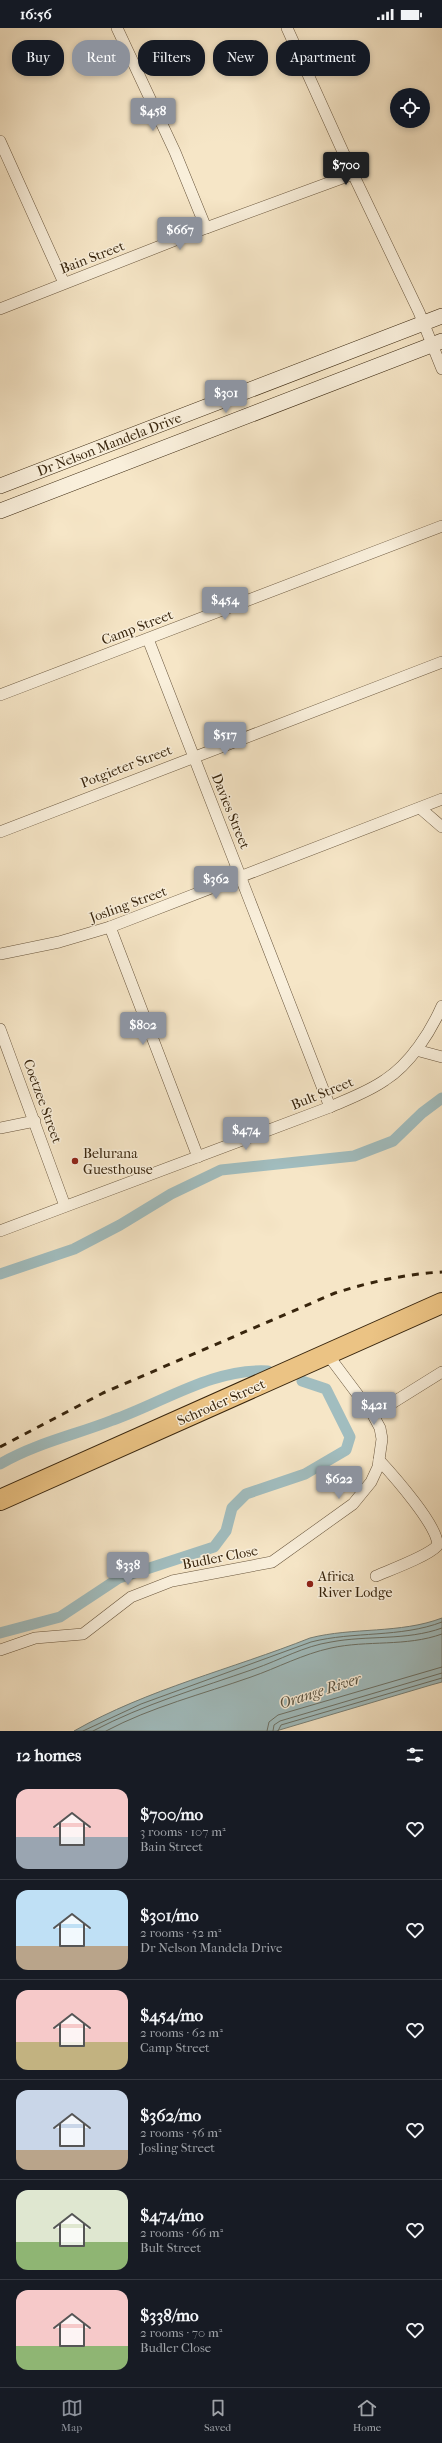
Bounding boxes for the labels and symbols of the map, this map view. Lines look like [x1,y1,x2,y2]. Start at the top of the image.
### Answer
pin: $458 [129,98,177,132]
pin: $700 [322,152,370,186]
pin: $667 [156,217,204,251]
street label: Bain Street [57,237,127,278]
pin: $301 [202,380,250,414]
street label: Dr Nelson Mandela Drive [35,409,184,480]
pin: $454 [201,587,249,621]
street label: Camp Street [99,606,175,649]
pin: $517 [201,722,249,756]
street label: Potgieter Street [78,741,174,792]
street label: Davies Street [208,771,253,851]
pin: $362 [192,866,240,900]
street label: Josling Street [86,883,169,927]
pin: $802 [119,1012,167,1046]
street label: Coetzee Street [19,1057,66,1146]
street label: Bult Street [289,1073,356,1114]
pin: $474 [222,1117,270,1151]
place label: Belurana Guesthouse [83,1145,153,1178]
marker: Belurana Guesthouse [70,1156,80,1166]
street label: Schroder Street [175,1375,268,1429]
pin: $421 [350,1392,398,1426]
pin: $622 [315,1466,363,1500]
street label: Budler Close [181,1542,259,1573]
pin: $338 [104,1552,152,1586]
place label: Africa River Lodge [317,1568,392,1601]
marker: Africa River Lodge [305,1579,315,1589]
water label: Orange River [277,1669,364,1713]

